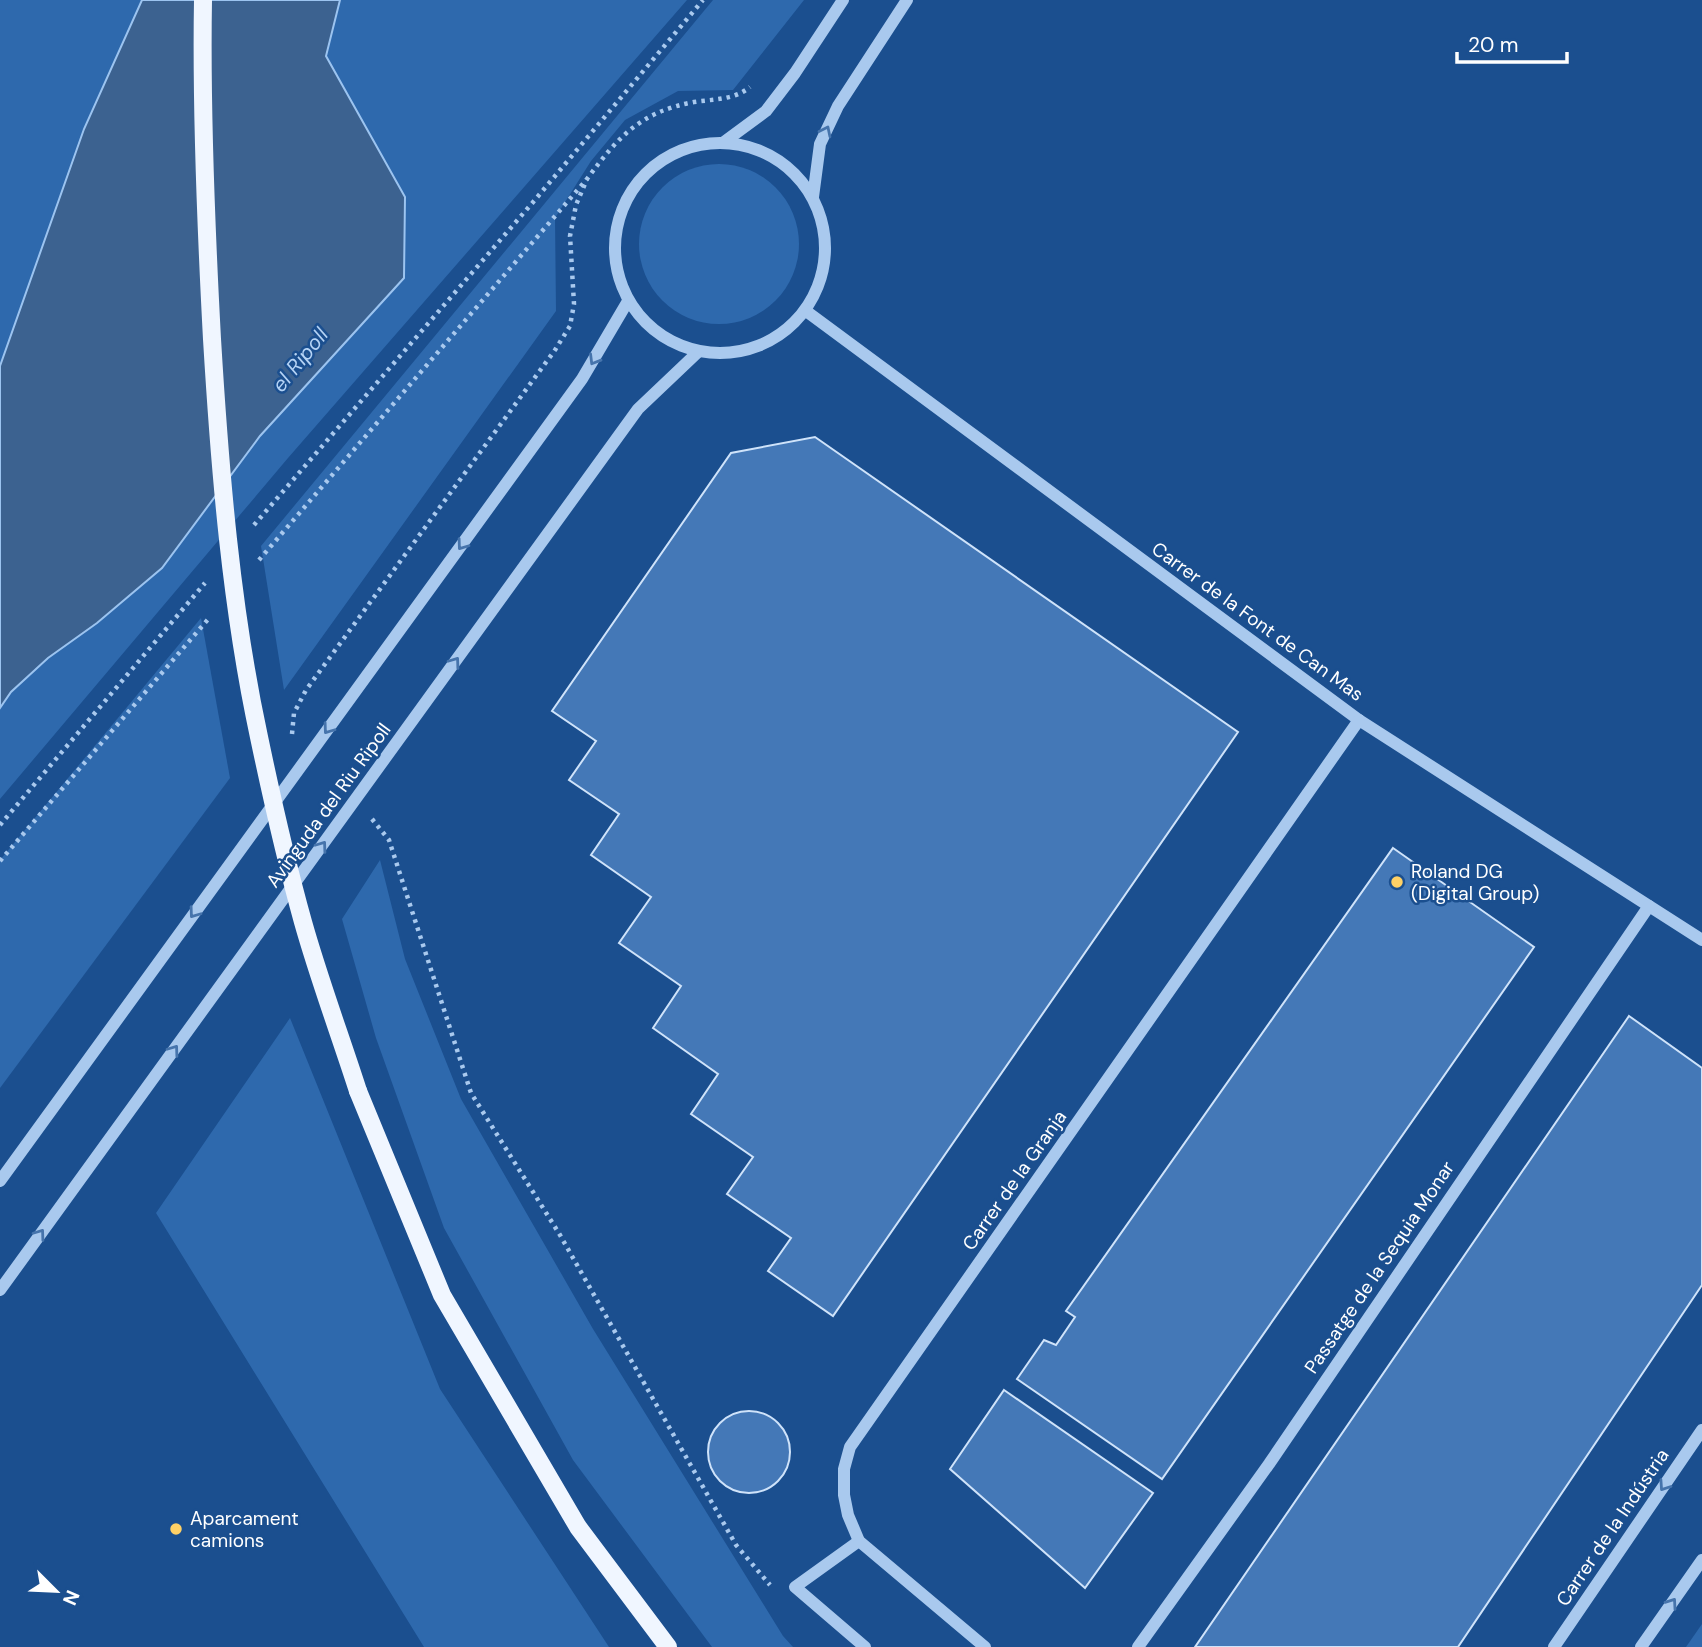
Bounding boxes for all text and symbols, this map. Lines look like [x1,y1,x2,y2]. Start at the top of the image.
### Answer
scale bar [1457,21,1567,65]
text: 20 m [1468,31,1519,59]
one-way arrow [818,125,832,138]
water label: el Ripoll [265,322,335,398]
one-way arrow [589,352,602,365]
street label: Carrer de la Font de Can Mas [1147,536,1369,707]
one-way arrow [457,537,470,550]
one-way arrow [447,657,459,670]
street label: Avinguda del Riu Ripoll [260,718,396,892]
one-way arrow [324,721,336,734]
one-way arrow [314,841,326,854]
place label: Roland DG (Digital Group) [1411,859,1539,906]
marker: Roland DG (Digital Group) [1389,874,1405,890]
one-way arrow [190,905,203,918]
one-way arrow [166,1045,178,1058]
street label: Carrer de la Granja [957,1105,1072,1255]
street label: Passatge de la Sequia Monar [1299,1156,1460,1378]
one-way arrow [32,1229,44,1242]
street label: Carrer de la Indústria [1550,1444,1674,1611]
one-way arrow [1659,1478,1672,1491]
place label: Aparcament camions [190,1506,299,1553]
marker: Aparcament camions [168,1521,184,1537]
north arrow [21,1556,91,1626]
text: N [57,1586,85,1609]
one-way arrow [1664,1598,1676,1611]

